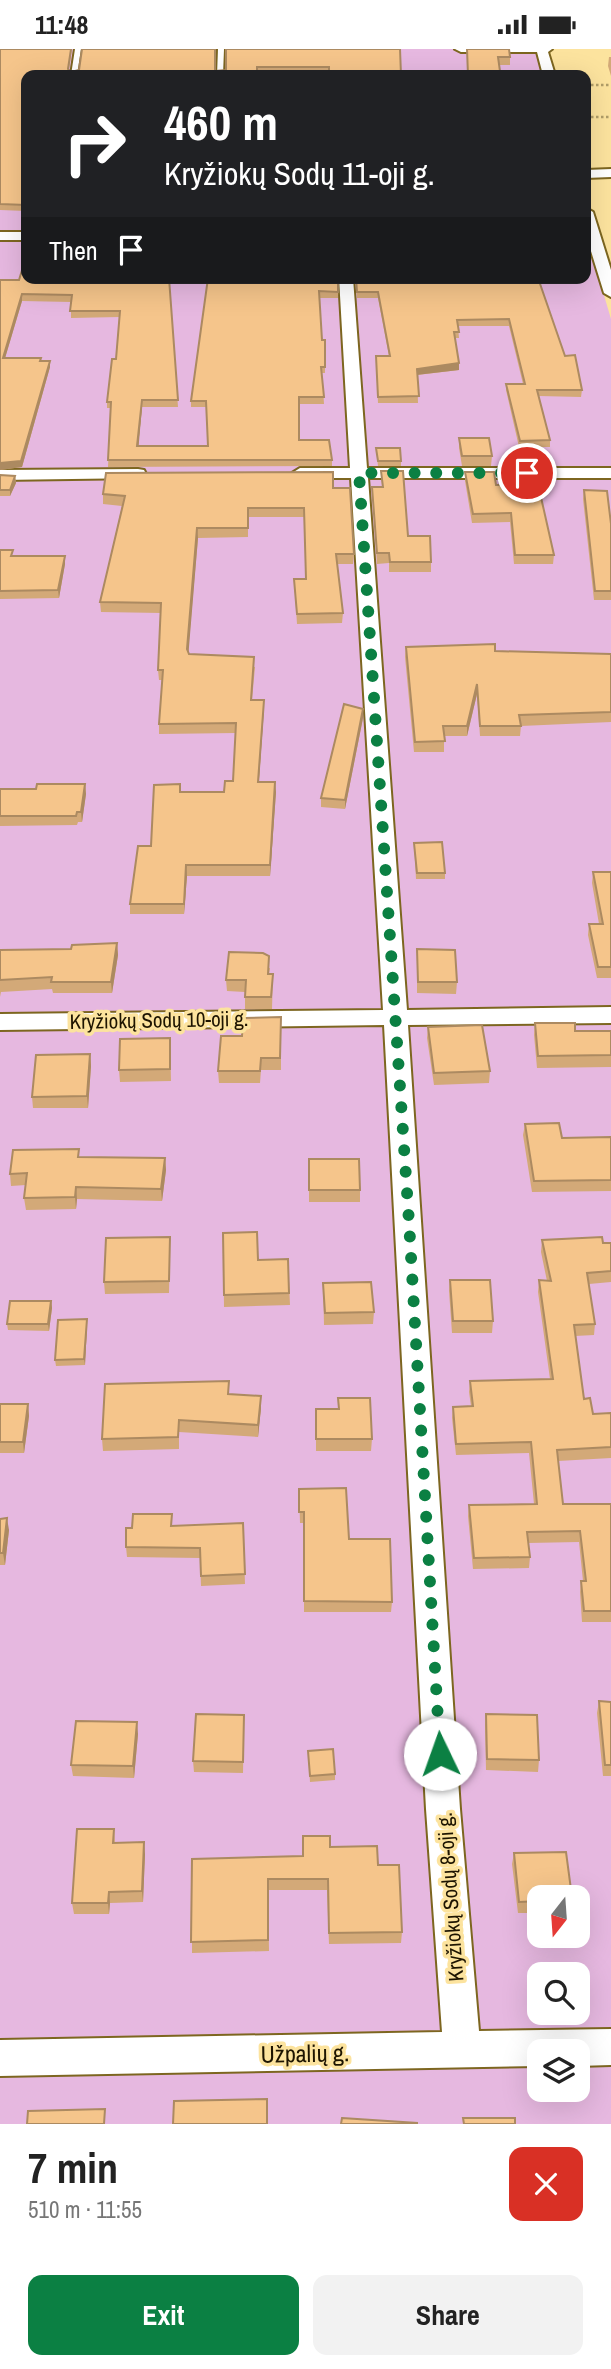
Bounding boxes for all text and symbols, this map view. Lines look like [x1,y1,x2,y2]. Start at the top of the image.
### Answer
text: 11:48 [35,7,88,42]
text: 460 m [164,89,278,155]
icon: right [49,98,140,189]
text: Kryžiokų Sodų 11-oji g. [164,152,435,195]
icon: arrive [112,231,150,269]
text: Then [49,233,98,268]
pin [497,443,557,503]
icon: arrive [508,454,546,492]
street label: Kryžiokų Sodų 10-oji g. [69,1004,249,1036]
position arrow [403,1717,477,1791]
street label: Kryžiokų Sodų 8-oji g. [430,1811,470,1983]
north arrow [527,1885,590,1948]
map controls [527,1885,590,2102]
button: search [527,1962,590,2025]
street label: Užpalių g. [260,2036,350,2070]
button: layers [527,2039,590,2102]
text: 7 min [28,2140,118,2196]
button: close [509,2147,583,2221]
text: 510 m · 11:55 [28,2194,142,2225]
button: Exit [28,2275,299,2355]
button: Share [313,2275,583,2355]

